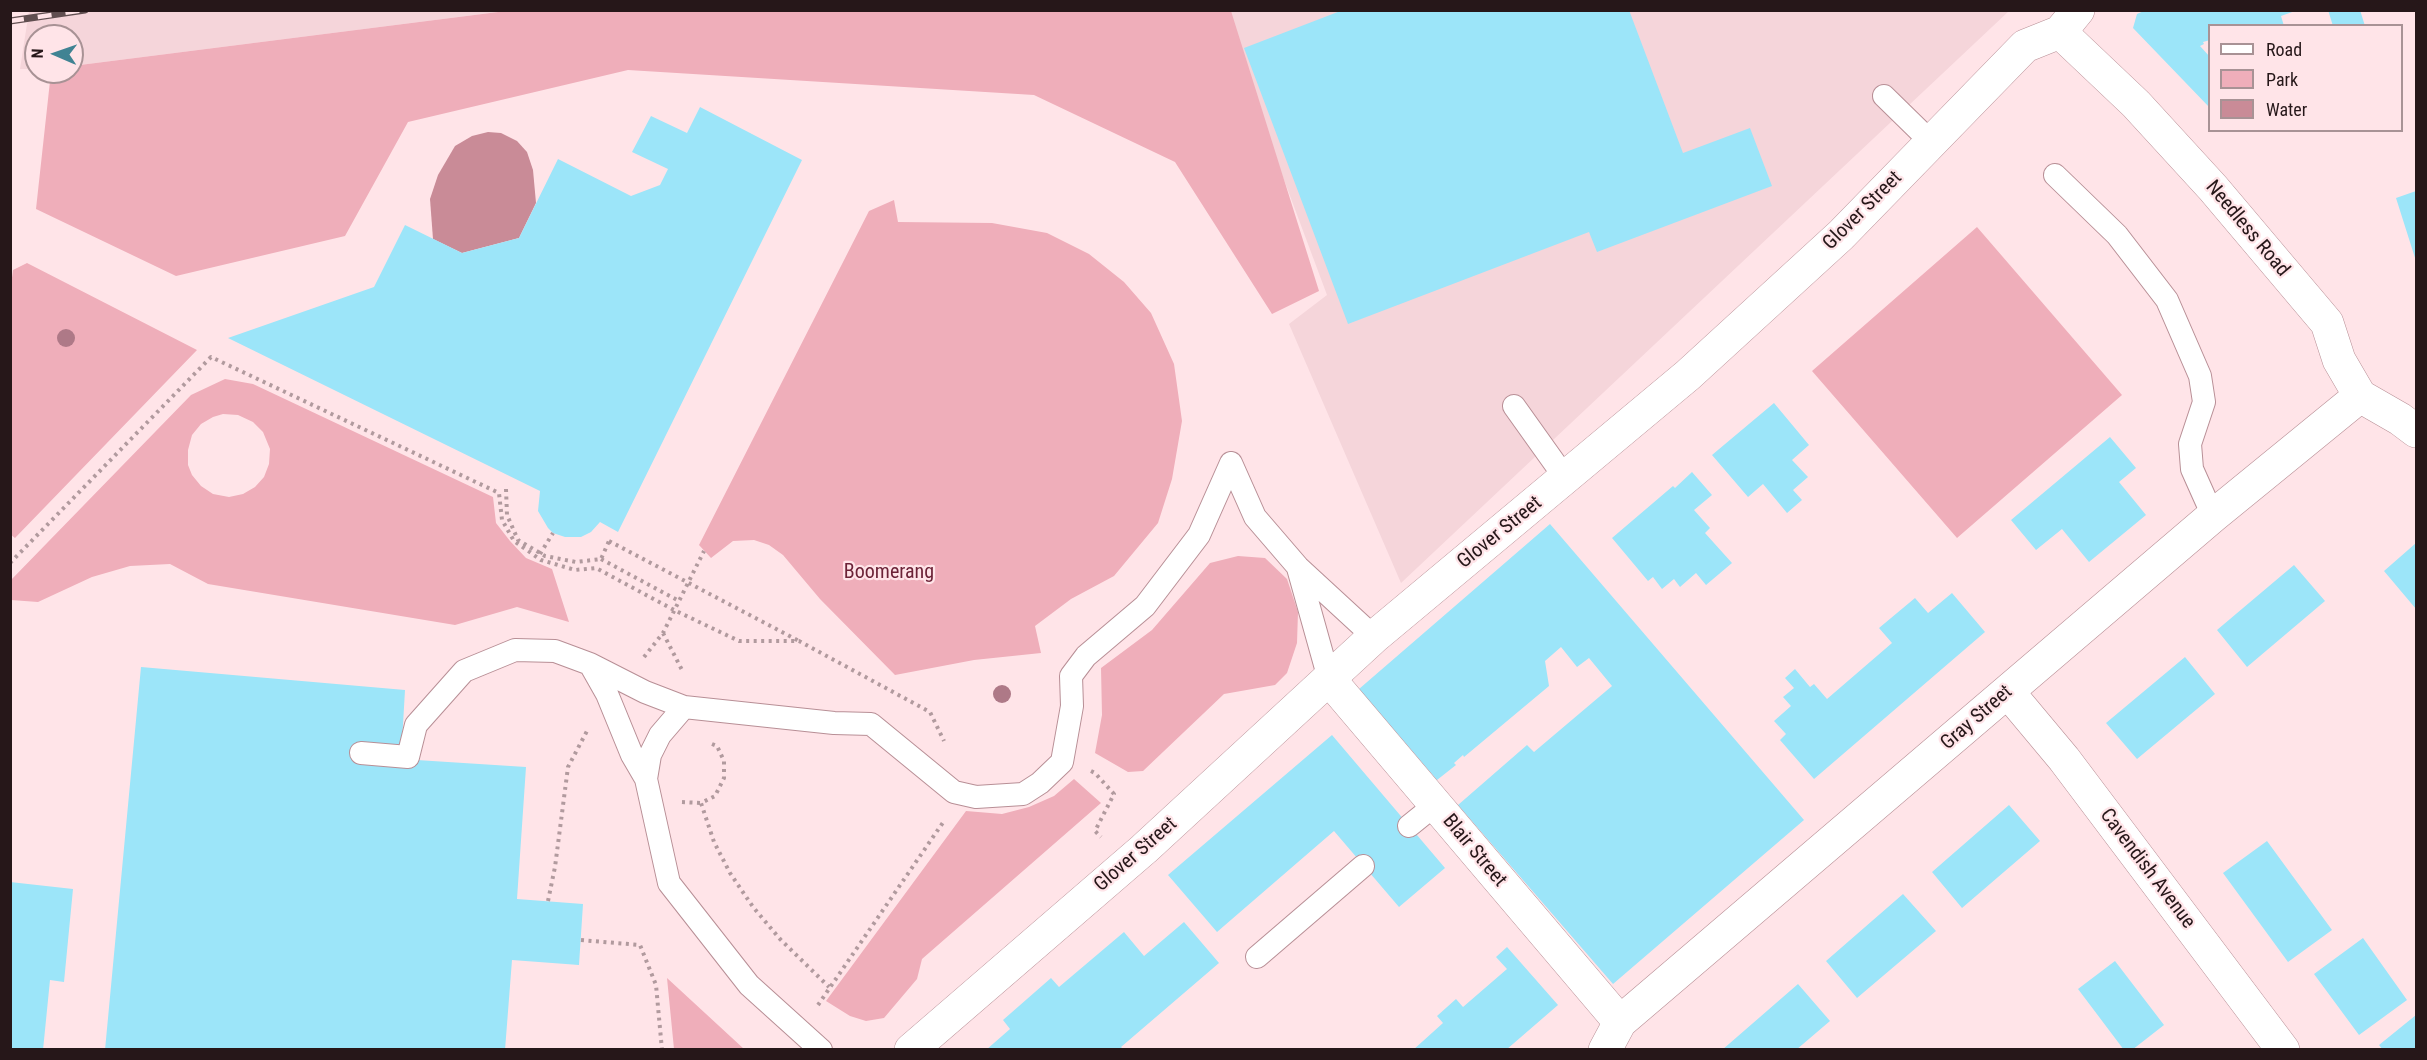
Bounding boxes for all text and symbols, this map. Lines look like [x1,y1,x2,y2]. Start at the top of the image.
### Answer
north arrow [24,24,84,84]
legend [2208,24,2403,132]
text: Road [2266,39,2302,60]
text: N [28,48,47,59]
text: Park [2266,69,2298,90]
text: Water [2266,99,2307,120]
street label: Glover Street [1819,167,1907,255]
street label: Needless Road [2200,176,2294,282]
street label: Glover Street [1453,492,1547,574]
park label: Boomerang [844,561,934,585]
street label: Gray Street [1936,680,2018,756]
street label: Cavendish Avenue [2094,804,2200,934]
street label: Blair Street [1437,810,1511,892]
street label: Glover Street [1090,813,1182,897]

